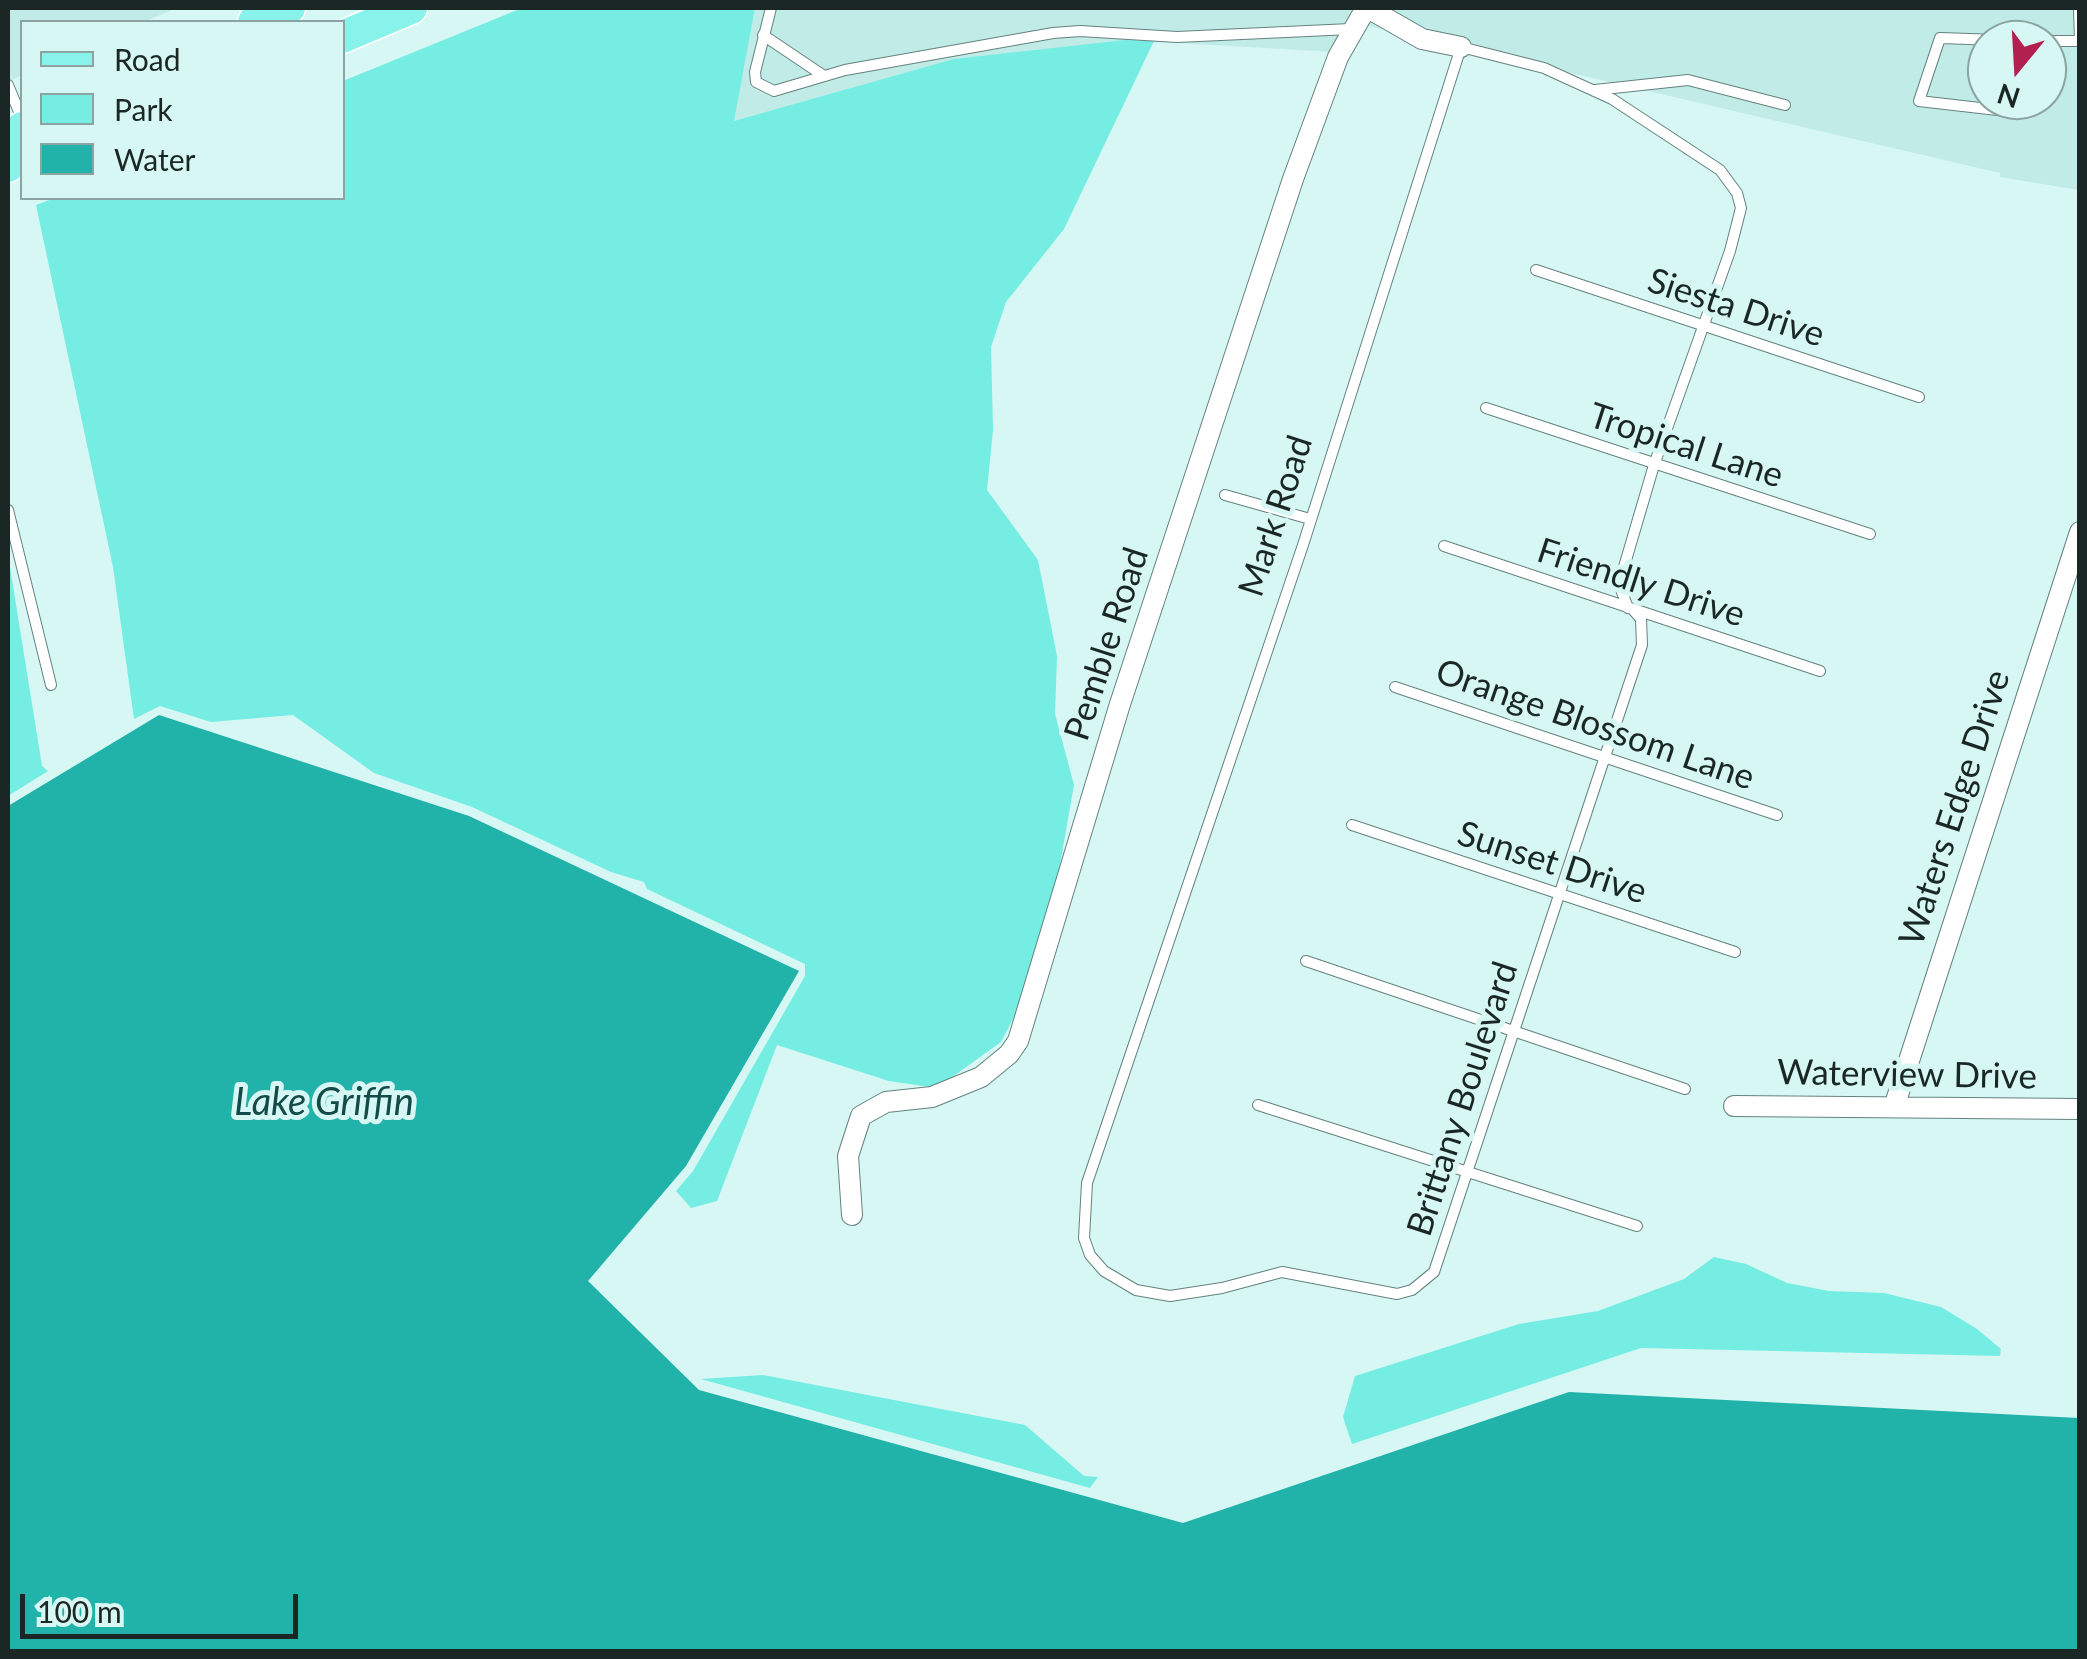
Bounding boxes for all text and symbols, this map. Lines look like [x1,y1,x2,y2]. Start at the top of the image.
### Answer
legend [20,20,345,200]
north arrow [1967,20,2067,120]
text: Road [114,41,181,77]
text: N [1993,77,2024,116]
text: Park [114,91,173,127]
text: Water [114,141,196,177]
street label: Siesta Drive [1642,260,1830,356]
street label: Tropical Lane [1584,395,1788,497]
street label: Mark Road [1230,430,1322,602]
street label: Friendly Drive [1532,530,1750,636]
street label: Pemble Road [1056,542,1158,746]
street label: Orange Blossom Lane [1430,651,1760,799]
street label: Waters Edge Drive [1891,665,2019,951]
street label: Sunset Drive [1452,813,1652,913]
street label: Brittany Boulevard [1399,957,1527,1241]
street label: Waterview Drive [1777,1052,2037,1098]
water label: Lake Griffin [234,1080,414,1126]
scale bar [25,1574,302,1636]
text: 100 m [37,1593,122,1629]

